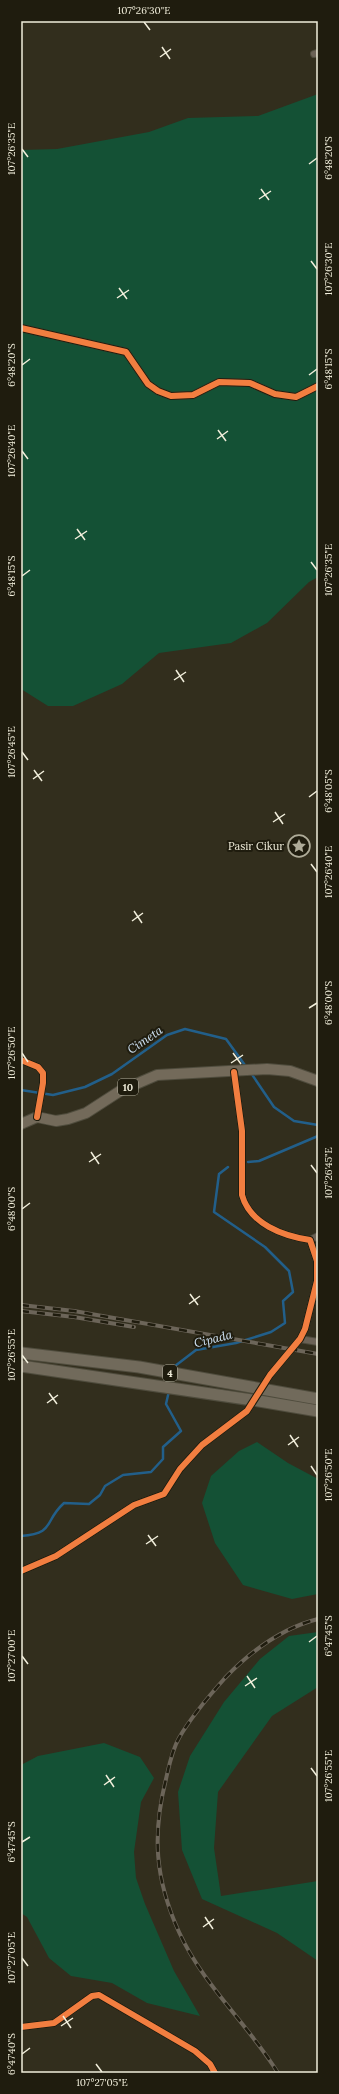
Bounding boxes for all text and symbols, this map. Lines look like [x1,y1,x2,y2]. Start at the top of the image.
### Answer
text: 107°26'30"E [118,4,170,17]
text: 107°26'35"E [5,123,18,175]
text: 6°48'20"S [322,136,335,180]
text: 107°26'30"E [322,243,335,295]
text: 6°48'20"S [5,343,18,387]
text: 6°48'15"S [322,348,335,389]
text: 107°26'40"E [5,425,18,477]
text: 107°26'35"E [322,544,335,596]
text: 6°48'15"S [5,555,18,596]
text: 107°26'45"E [5,726,18,778]
text: 6°48'05"S [322,769,335,813]
place icon: Pasir Cikur [286,833,312,859]
place label: Pasir Cikur [228,839,284,853]
text: 107°26'40"E [322,846,335,898]
text: 6°48'00"S [322,981,335,1025]
water label: Cimeta [124,1022,166,1057]
text: 107°26'50"E [5,1027,18,1079]
road number: 10 [118,1079,138,1095]
text: 107°26'45"E [322,1147,335,1199]
text: 6°48'00"S [5,1187,18,1231]
water label: Cipada [192,1326,234,1350]
text: 107°26'55"E [5,1329,18,1381]
road number: 4 [163,1365,177,1381]
text: 107°26'50"E [322,1449,335,1501]
text: 6°47'45"S [322,1615,335,1657]
text: 107°27'00"E [5,1630,18,1682]
text: 107°26'55"E [322,1750,335,1802]
text: 6°47'45"S [5,1821,18,1863]
text: 107°27'05"E [5,1932,18,1984]
text: 6°47'40"S [5,2033,18,2075]
text: 107°27'05"E [76,2076,128,2089]

